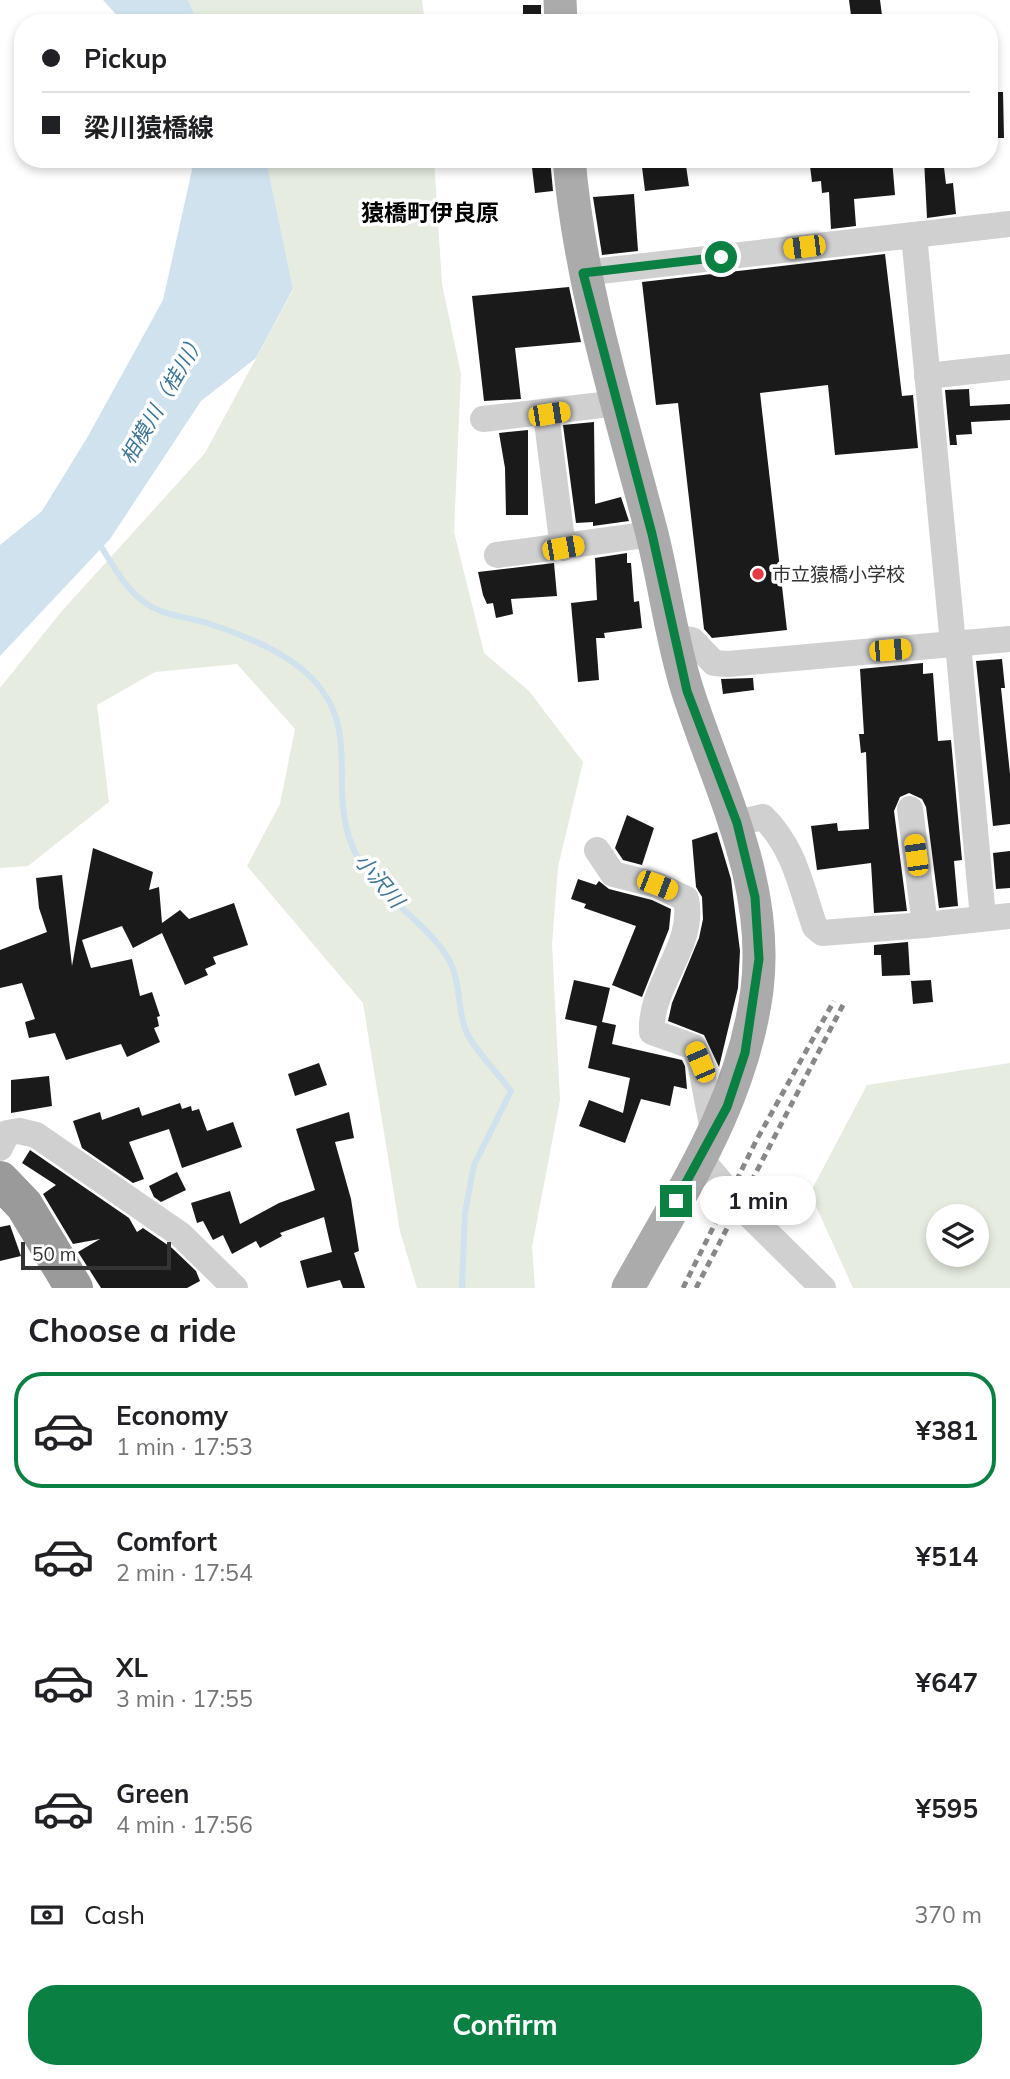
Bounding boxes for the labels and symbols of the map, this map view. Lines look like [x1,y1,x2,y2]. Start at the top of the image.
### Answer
district label: 猿橋町伊良原 [361,198,499,227]
car [782,234,827,260]
route start [705,241,737,273]
water label: 相模川（桂川） [114,328,210,468]
car [527,400,572,428]
car [541,534,586,562]
place label: 市立猿橋小学校 [772,562,905,586]
marker: 市立猿橋小学校 [750,566,766,582]
car [869,638,912,662]
car [903,833,930,877]
water label: 小沢川 [350,848,411,914]
car [634,868,681,902]
car [683,1039,718,1085]
callout: 1 min [700,1176,816,1226]
route end [660,1185,692,1217]
scale bar [21,1239,172,1271]

